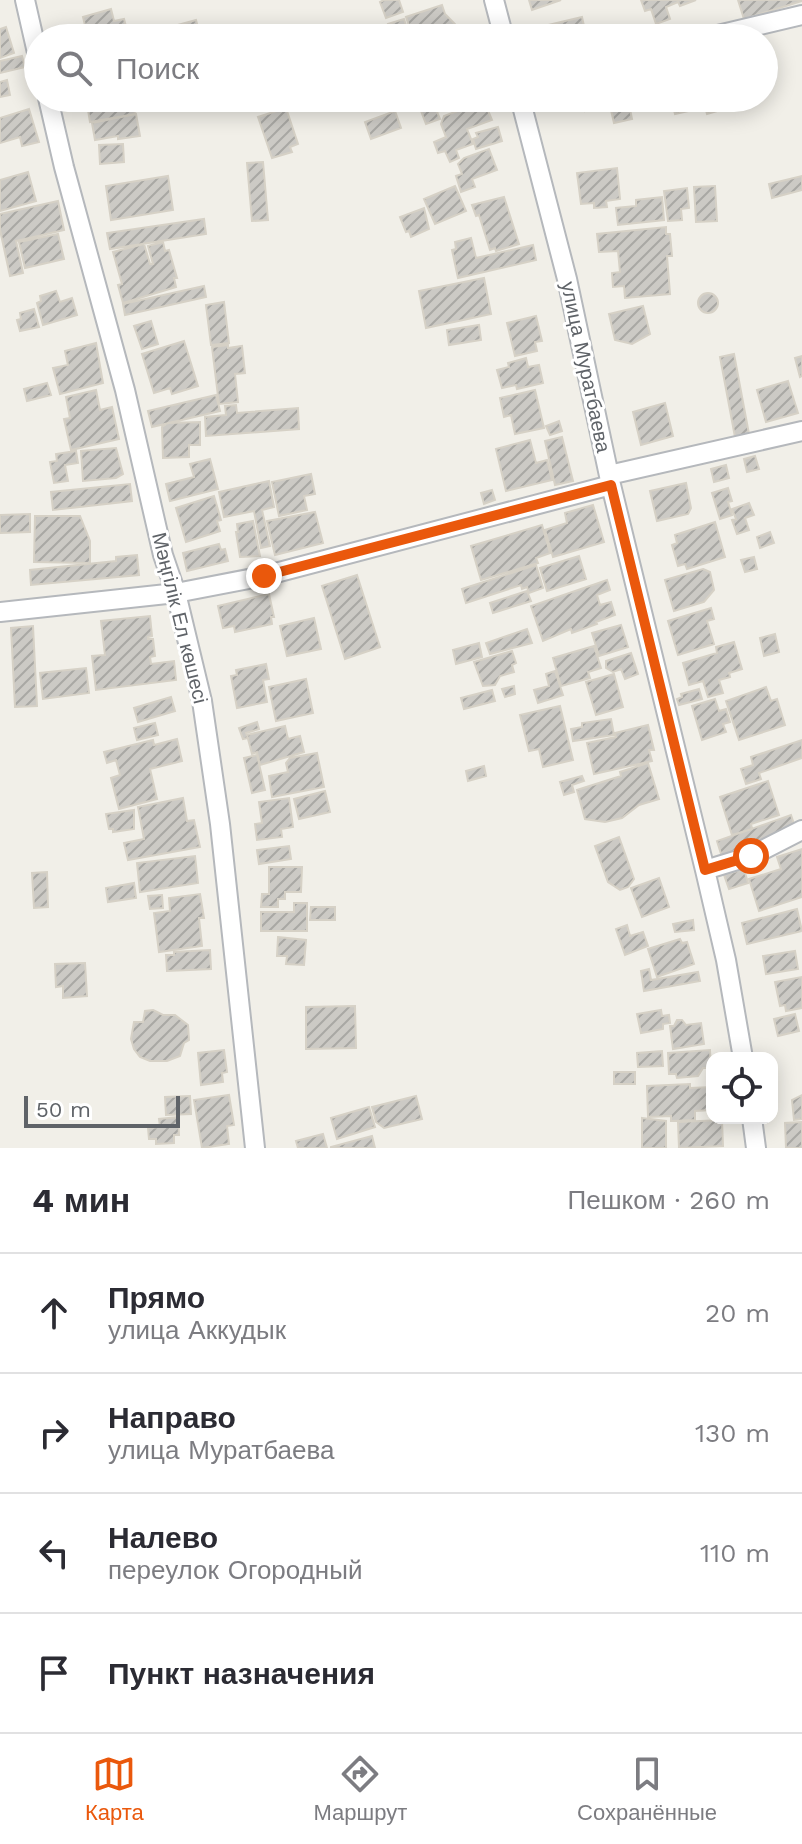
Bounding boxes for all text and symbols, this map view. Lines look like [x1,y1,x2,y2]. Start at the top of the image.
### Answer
search box [24,24,778,112]
icon: search [52,46,96,90]
text: Поиск [116,51,199,86]
street label: улица Муратбаева [556,279,616,456]
street label: Мәңгілік Ел көшесі [147,530,213,706]
route end [246,558,282,594]
route start [733,838,769,874]
map controls [706,1052,778,1124]
button: locate [706,1052,778,1124]
scale bar [24,1092,180,1128]
text: 50 m [36,1097,91,1122]
text: 4 мин [32,1180,130,1220]
text: Пешком · 260 m [568,1185,770,1215]
text: Прямо [108,1280,205,1315]
icon: ahead [32,1291,76,1335]
text: 20 m [705,1298,770,1328]
text: улица Аккудык [108,1315,286,1345]
text: Направо [108,1400,236,1435]
icon: right [32,1411,76,1455]
text: 130 m [695,1418,770,1448]
text: улица Муратбаева [108,1435,334,1465]
text: Налево [108,1520,218,1555]
icon: left [32,1531,76,1575]
text: 110 m [700,1538,770,1568]
text: переулок Огородный [108,1555,362,1585]
icon: arrive [32,1651,76,1695]
text: Пункт назначения [108,1656,375,1691]
tab: Карта [85,1752,144,1826]
tab: Маршрут [314,1752,407,1826]
tab: Сохранённые [577,1752,717,1826]

